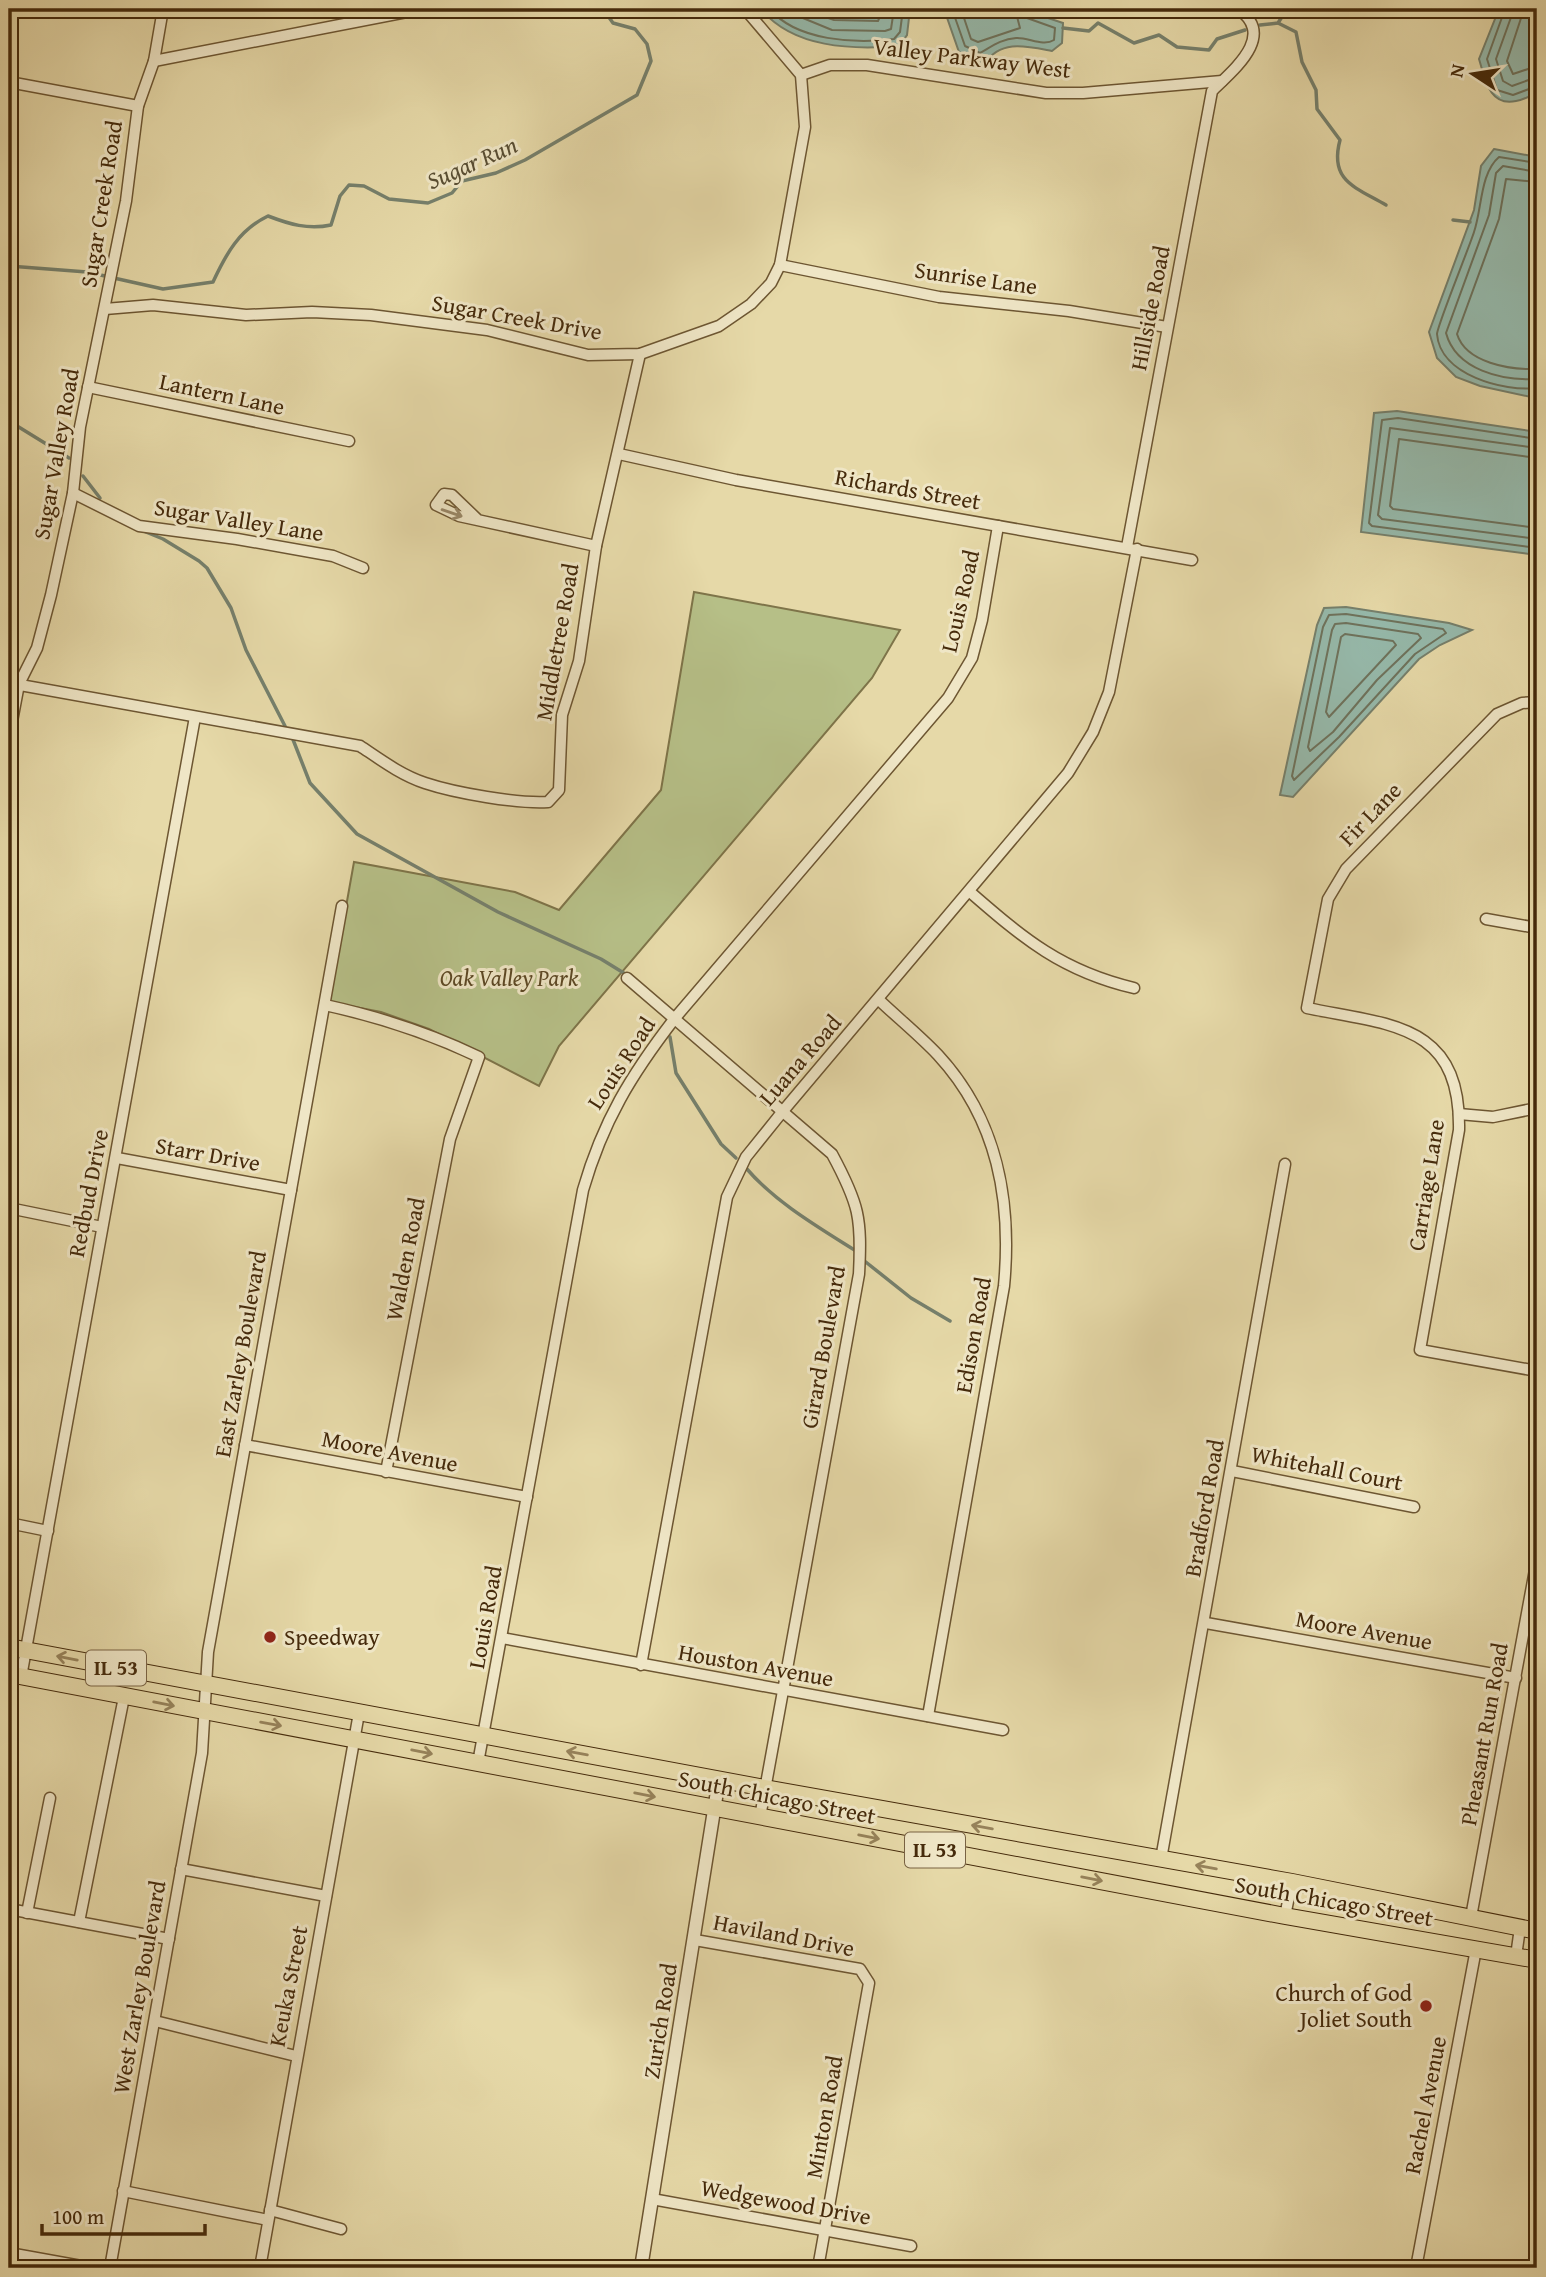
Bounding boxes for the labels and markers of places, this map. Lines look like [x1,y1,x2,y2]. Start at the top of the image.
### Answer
place label: Speedway [284,1620,380,1653]
marker: Speedway [262,1629,278,1645]
place label: Church of God Joliet South [1275,1976,1413,2035]
marker: Church of God Joliet South [1418,1998,1434,2014]

